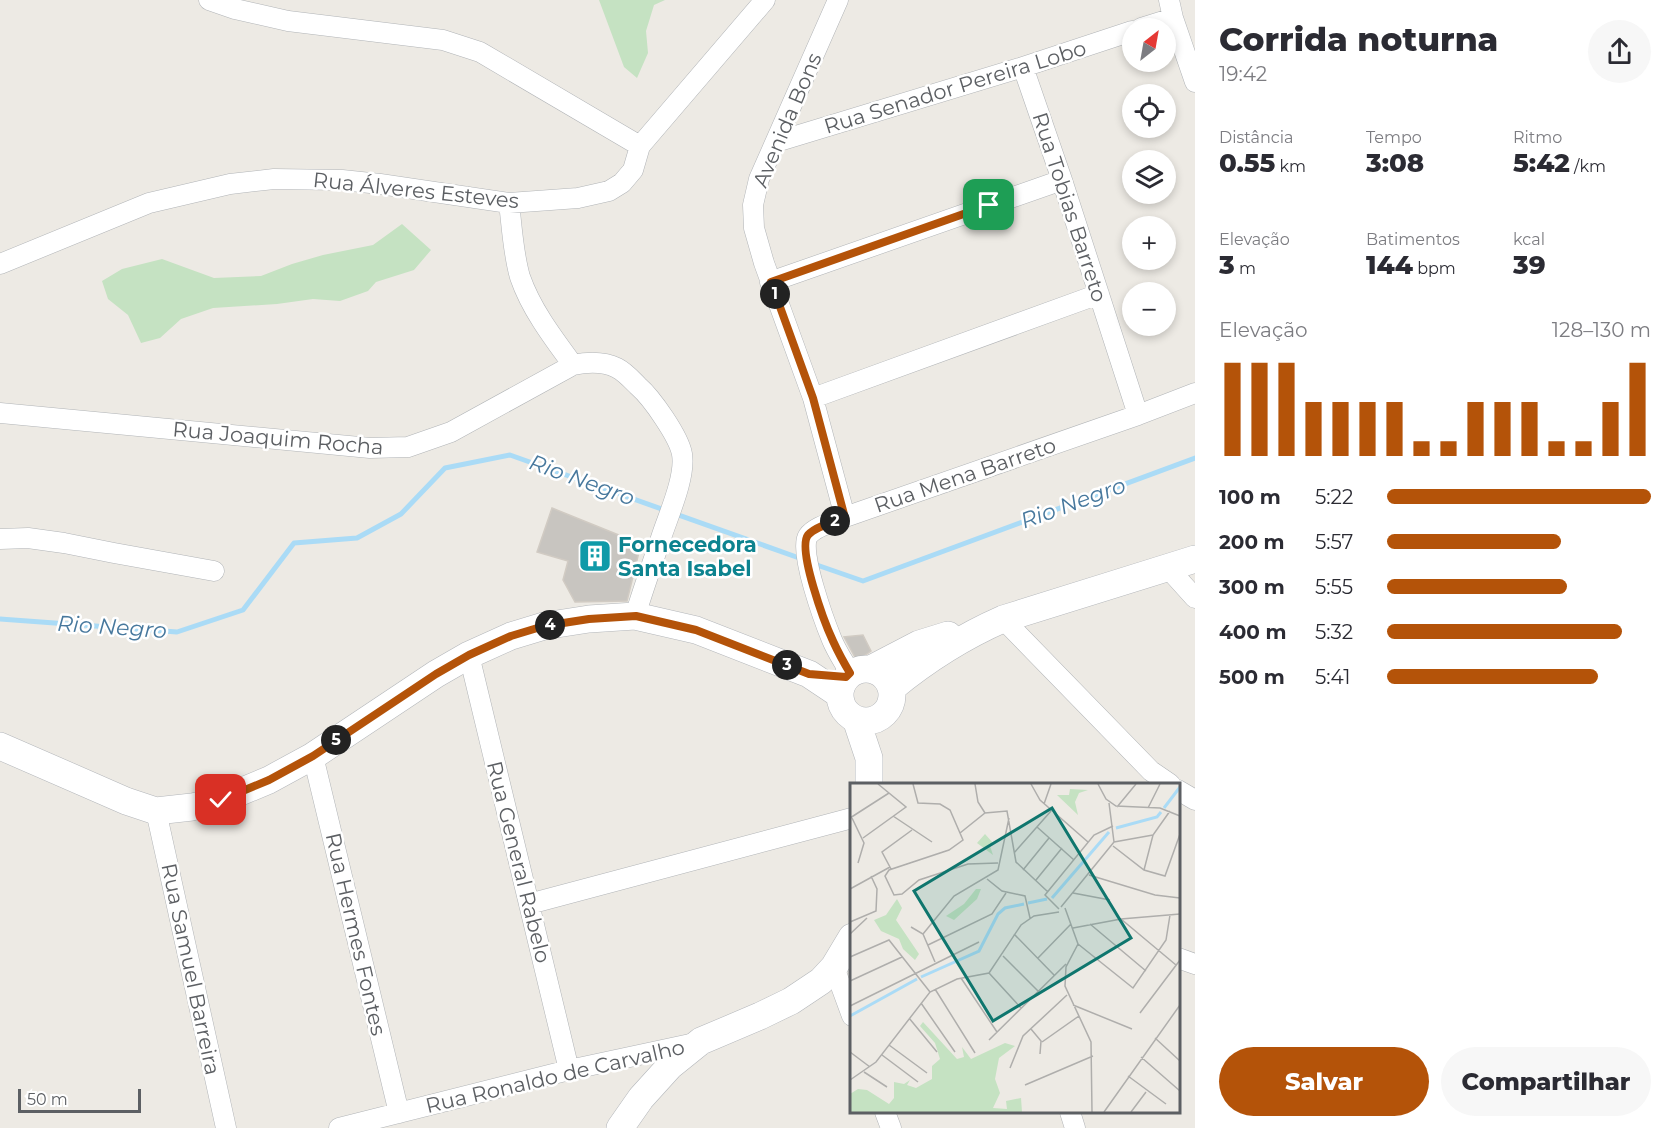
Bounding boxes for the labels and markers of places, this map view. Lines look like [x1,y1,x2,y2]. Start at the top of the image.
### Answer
pin [963,179,1014,230]
pin: 1 [760,279,790,309]
pin: 2 [820,506,850,536]
place label: Fornecedora Santa Isabel [618,532,757,581]
building icon: Fornecedora Santa Isabel [577,538,613,574]
pin: 4 [535,610,565,640]
pin: 3 [772,650,802,680]
pin: 5 [321,725,351,755]
pin [195,774,246,825]

